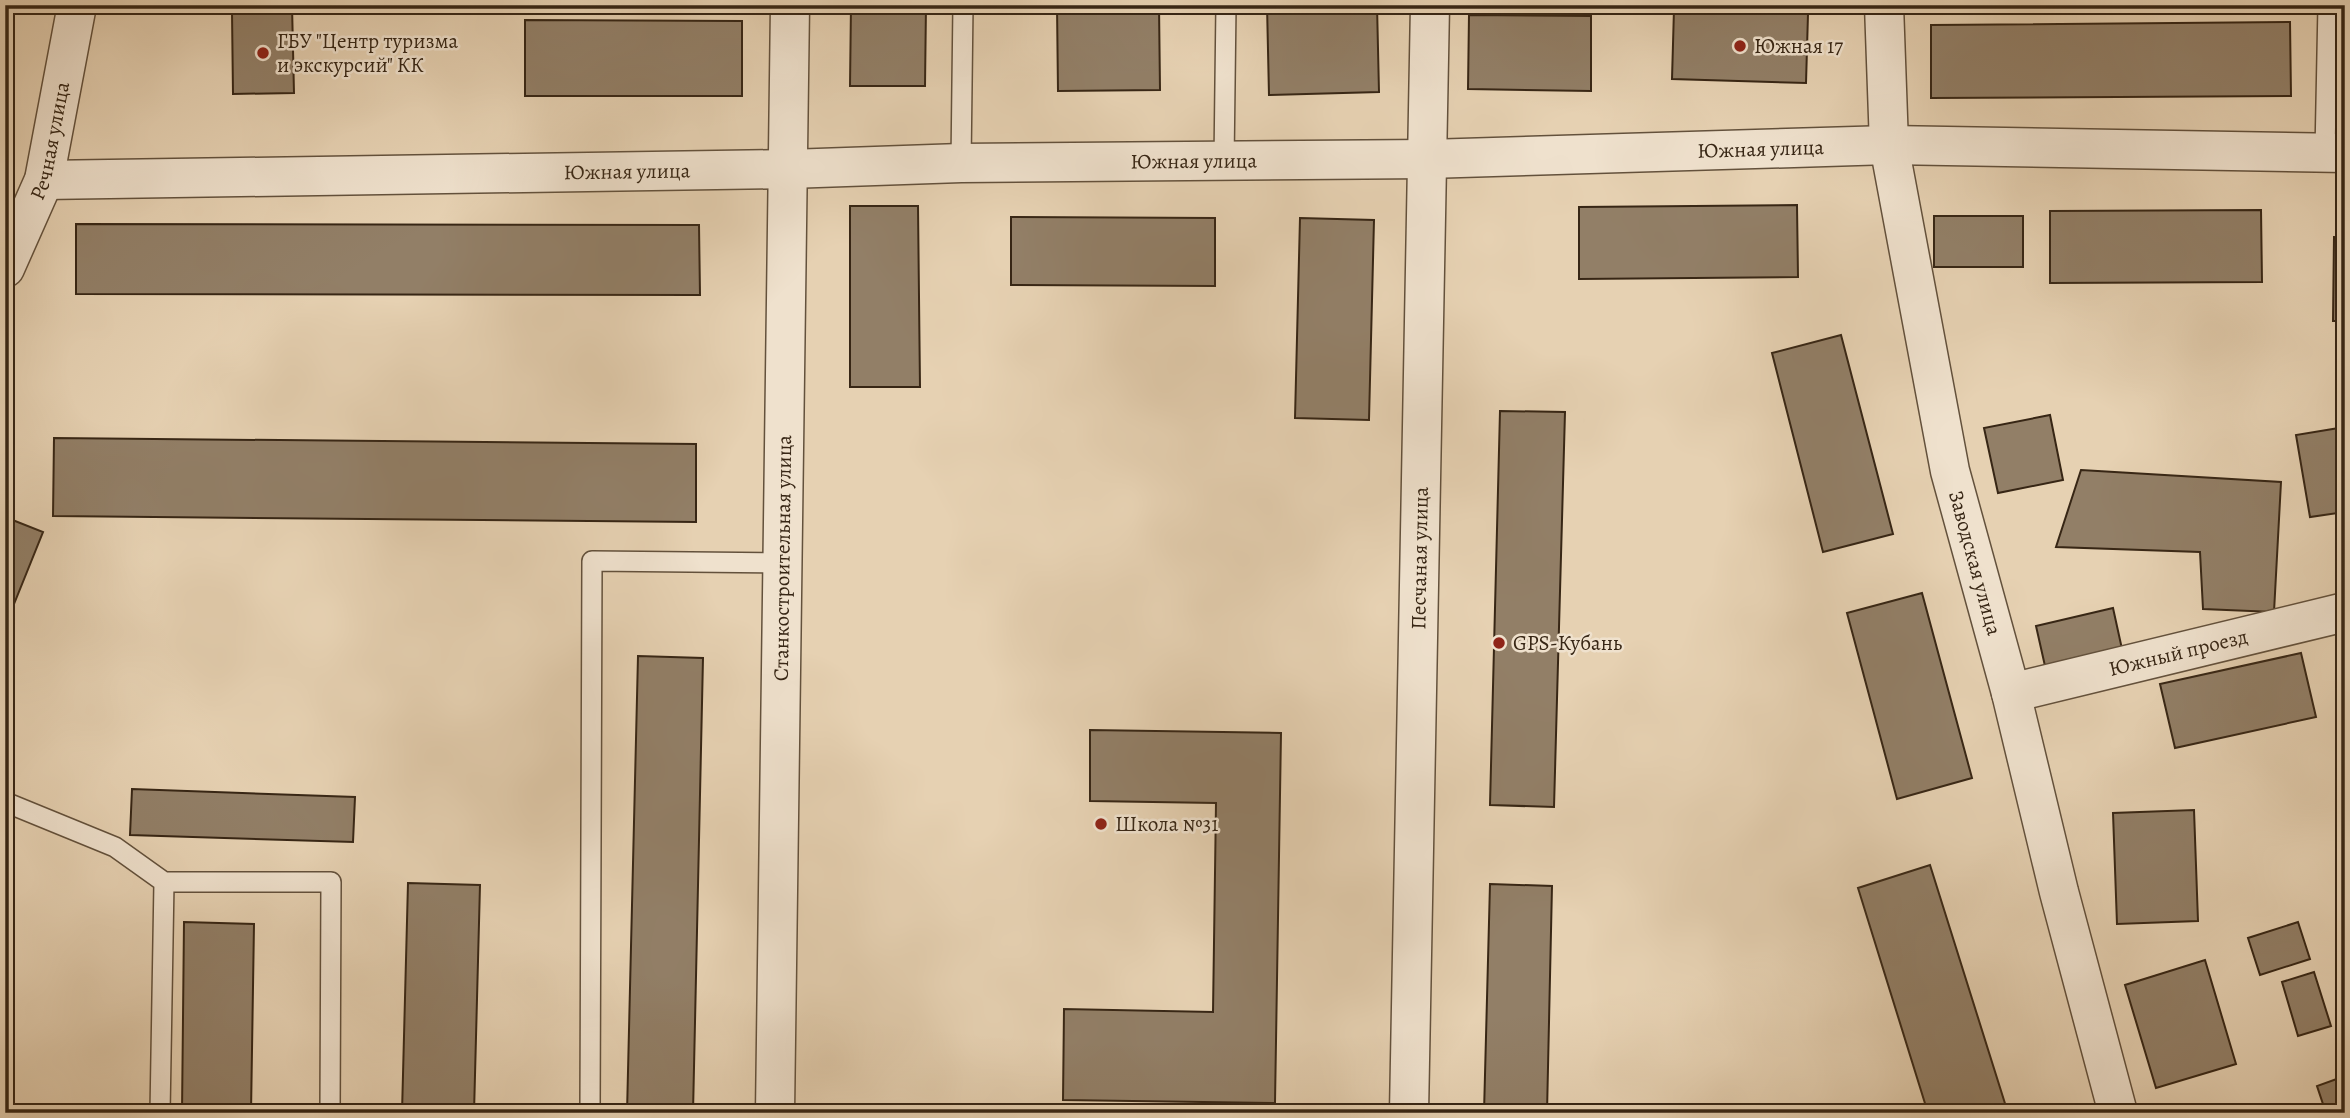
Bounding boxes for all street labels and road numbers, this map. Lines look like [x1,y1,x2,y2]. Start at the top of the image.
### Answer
street label: Речная улица [23,79,76,204]
street label: Южная улица [1697,133,1825,165]
street label: Южная улица [1130,146,1258,176]
street label: Южная улица [563,156,691,186]
street label: Станкостроительная улица [767,434,798,681]
street label: Песчаная улица [1404,486,1435,630]
street label: Заводская улица [1942,487,2009,639]
street label: Южный проезд [2106,622,2250,683]

